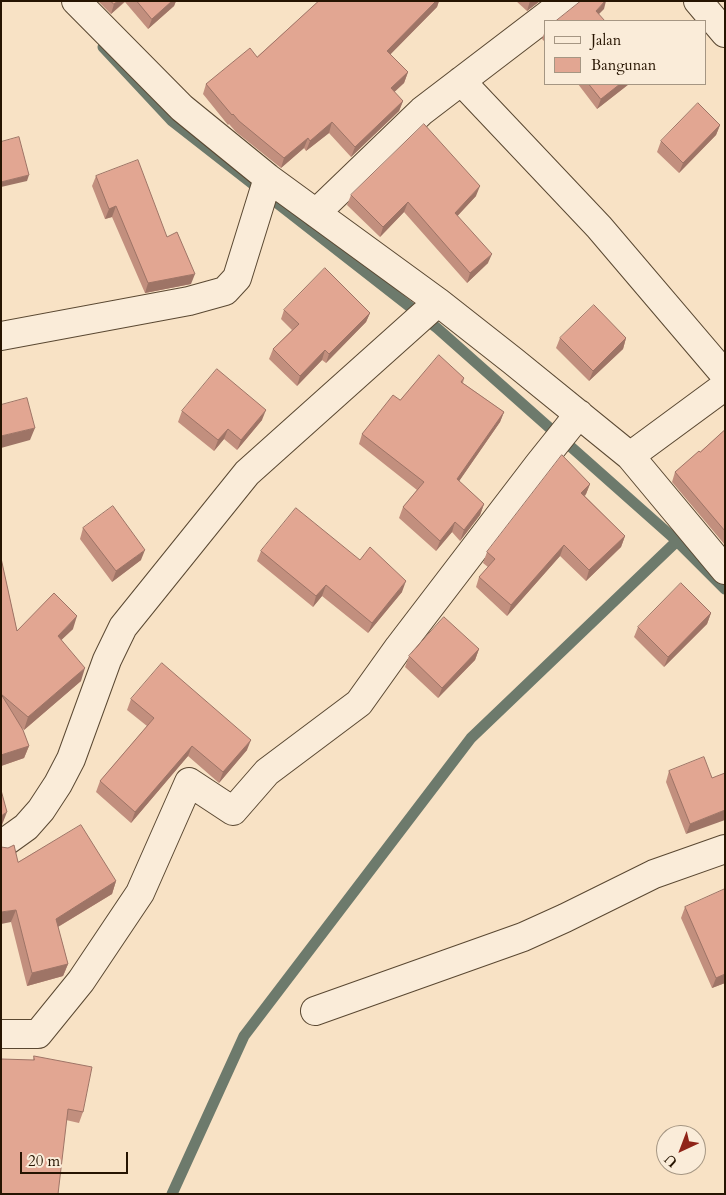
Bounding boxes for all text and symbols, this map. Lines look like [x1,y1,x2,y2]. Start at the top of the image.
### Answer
legend [544,20,706,85]
text: Jalan [591,30,621,50]
text: Bangunan [591,55,656,75]
north arrow [656,1125,706,1175]
scale bar [22,1142,130,1174]
text: U [660,1150,682,1171]
text: 20 m [28,1151,60,1171]

